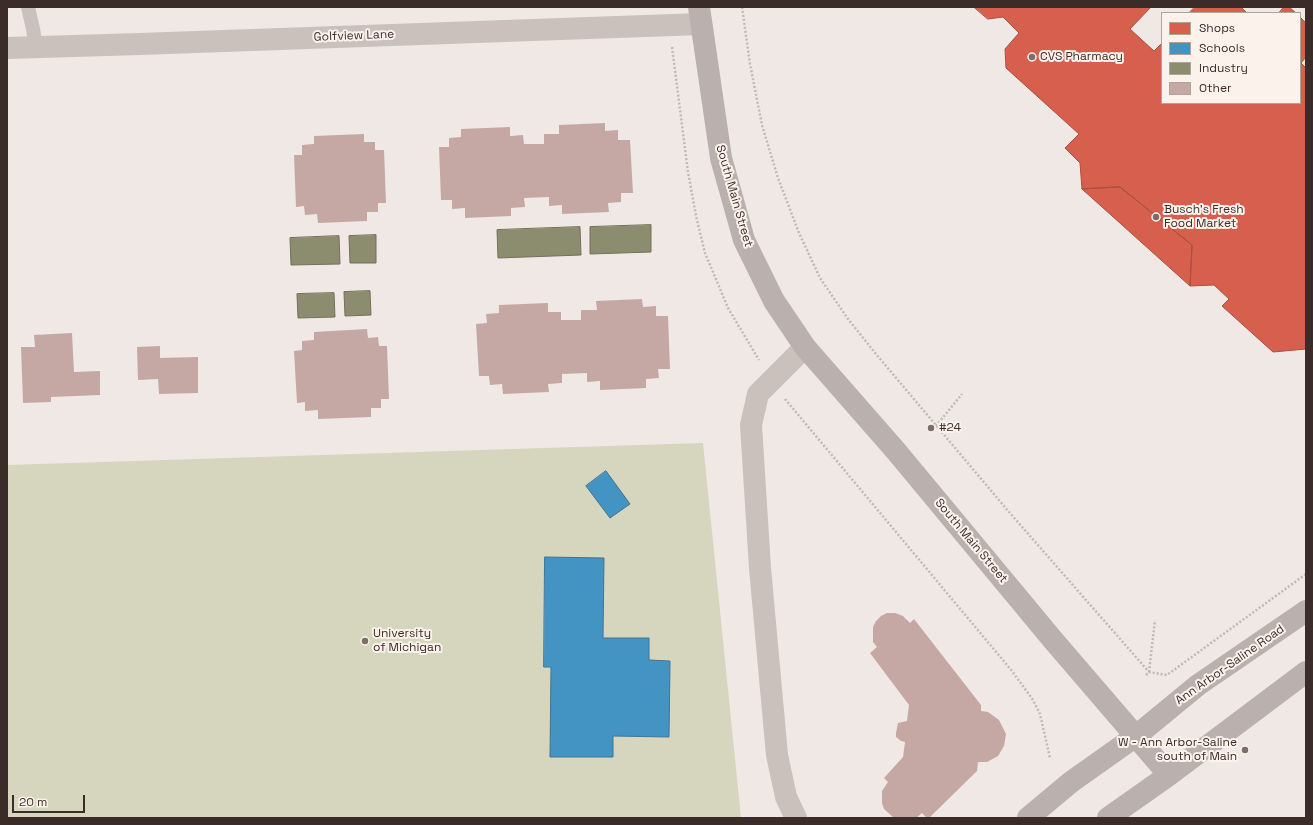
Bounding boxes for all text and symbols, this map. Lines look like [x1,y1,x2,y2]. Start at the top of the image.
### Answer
legend [1161,12,1301,104]
text: Shops [1199,20,1235,36]
street label: Golfview Lane [313,27,395,45]
text: Schools [1199,40,1245,56]
place label: CVS Pharmacy [1040,50,1123,64]
marker: CVS Pharmacy [1027,52,1037,62]
text: Industry [1199,60,1248,76]
text: Other [1199,80,1232,96]
street label: South Main Street [713,143,755,249]
place label: Busch's Fresh Food Market [1164,203,1244,231]
marker: Busch's Fresh Food Market [1151,212,1161,222]
place label: #24 [939,421,961,435]
marker: #24 [926,423,936,433]
street label: South Main Street [932,496,1010,586]
street label: Ann Arbor-Saline Road [1173,622,1287,708]
place label: University of Michigan [373,627,441,655]
marker: University of Michigan [360,636,370,646]
place label: W - Ann Arbor-Saline south of Main [1118,736,1237,764]
marker: W - Ann Arbor-Saline south of Main [1240,745,1250,755]
scale bar [14,787,87,813]
text: 20 m [19,794,47,810]

